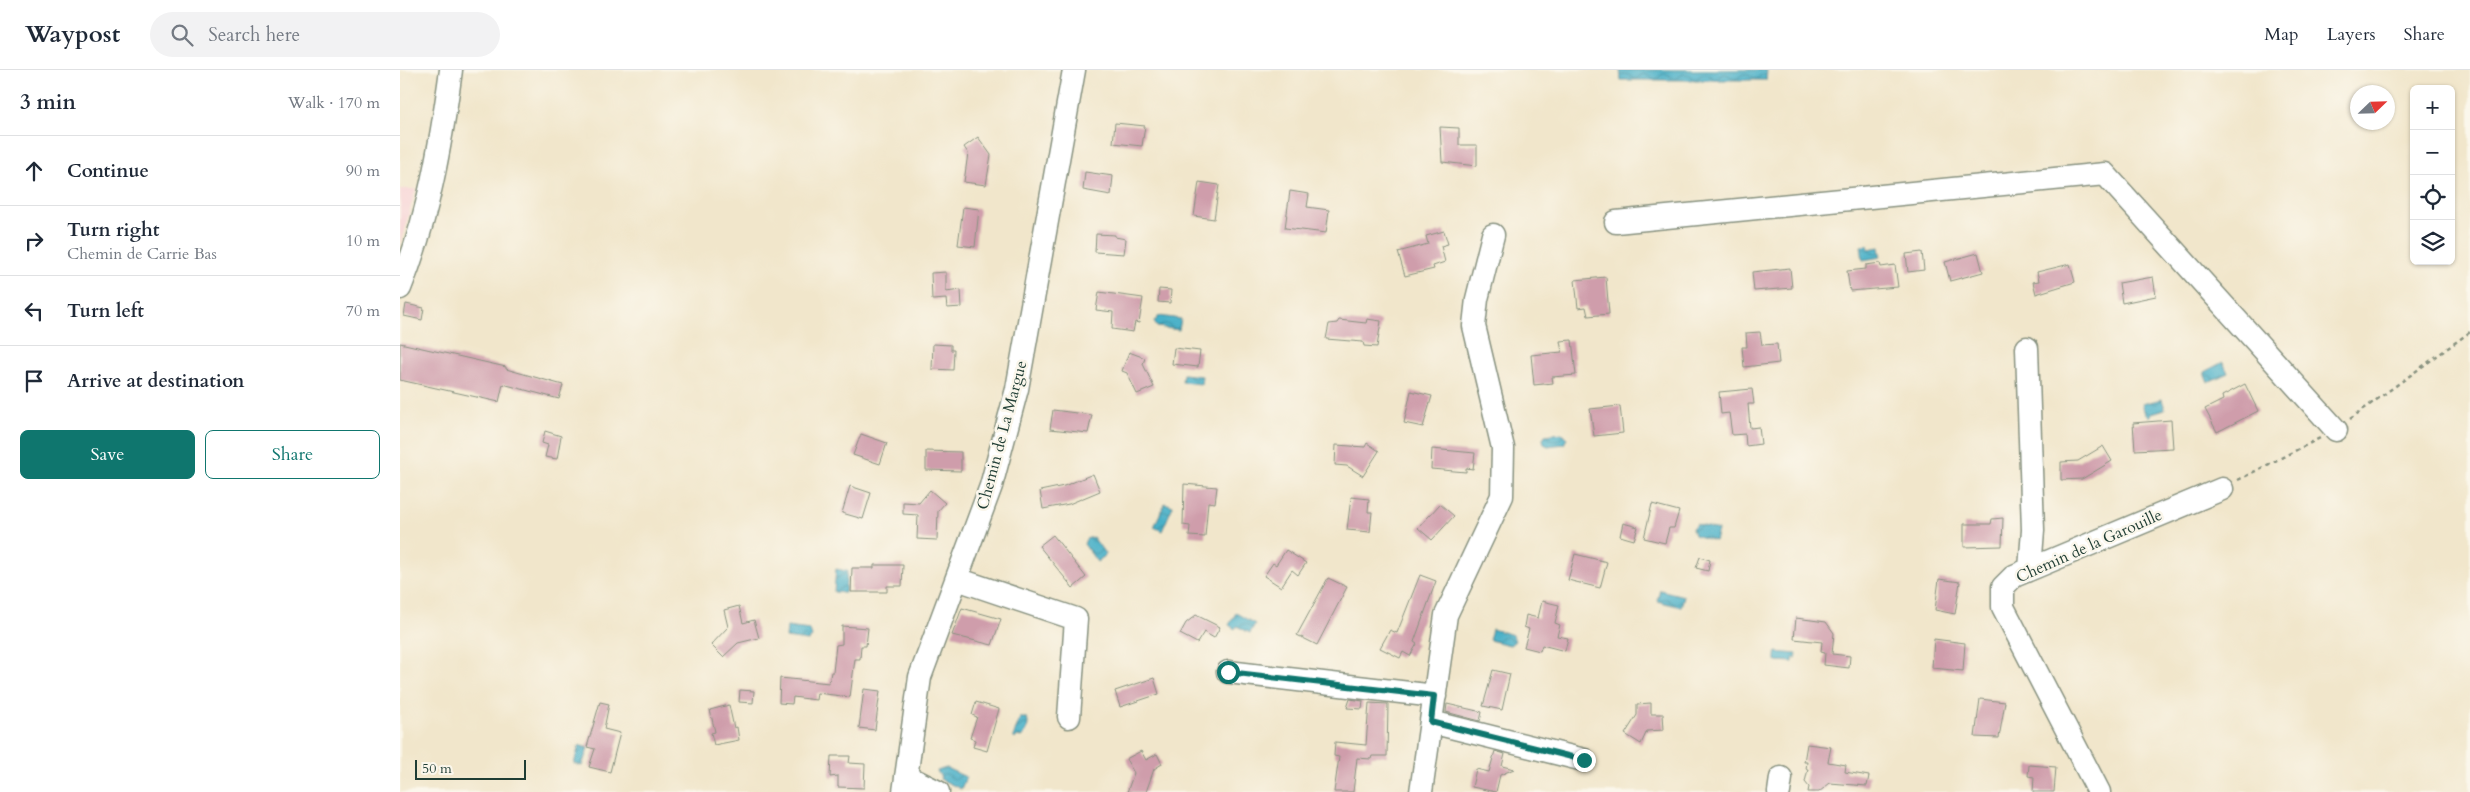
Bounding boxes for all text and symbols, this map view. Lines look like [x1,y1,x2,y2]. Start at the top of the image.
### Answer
search box [150,12,500,57]
text: Waypost [25,18,120,51]
icon: search [168,21,196,49]
text: Search here [208,22,300,48]
text: Map [2264,22,2299,47]
text: Layers [2327,22,2376,47]
text: Share [2404,22,2445,47]
north arrow [2350,85,2395,130]
map controls [2410,85,2455,265]
button: + [2410,85,2455,130]
text: 3 min [20,88,76,117]
text: Walk · 170 m [288,92,380,114]
button: − [2410,130,2455,175]
icon: ahead [20,157,48,185]
text: Continue [67,158,149,184]
text: 90 m [346,160,380,182]
button: locate [2410,175,2455,220]
text: Turn right [67,217,159,243]
button: layers [2410,220,2455,265]
icon: right [20,227,48,255]
text: 10 m [346,230,380,252]
text: Chemin de Carrie Bas [67,243,217,265]
icon: left [20,297,48,325]
text: Turn left [67,298,144,324]
text: 70 m [346,300,380,322]
street label: Chemin de La Margue [972,358,1032,512]
icon: arrive [20,367,48,395]
text: Arrive at destination [67,368,244,394]
button: Save [20,430,195,479]
button: Share [205,430,380,479]
street label: Chemin de la Garouille [2012,504,2166,588]
route start [1217,661,1240,684]
route end [1573,749,1596,772]
scale bar [415,757,526,780]
text: 50 m [422,759,452,778]

